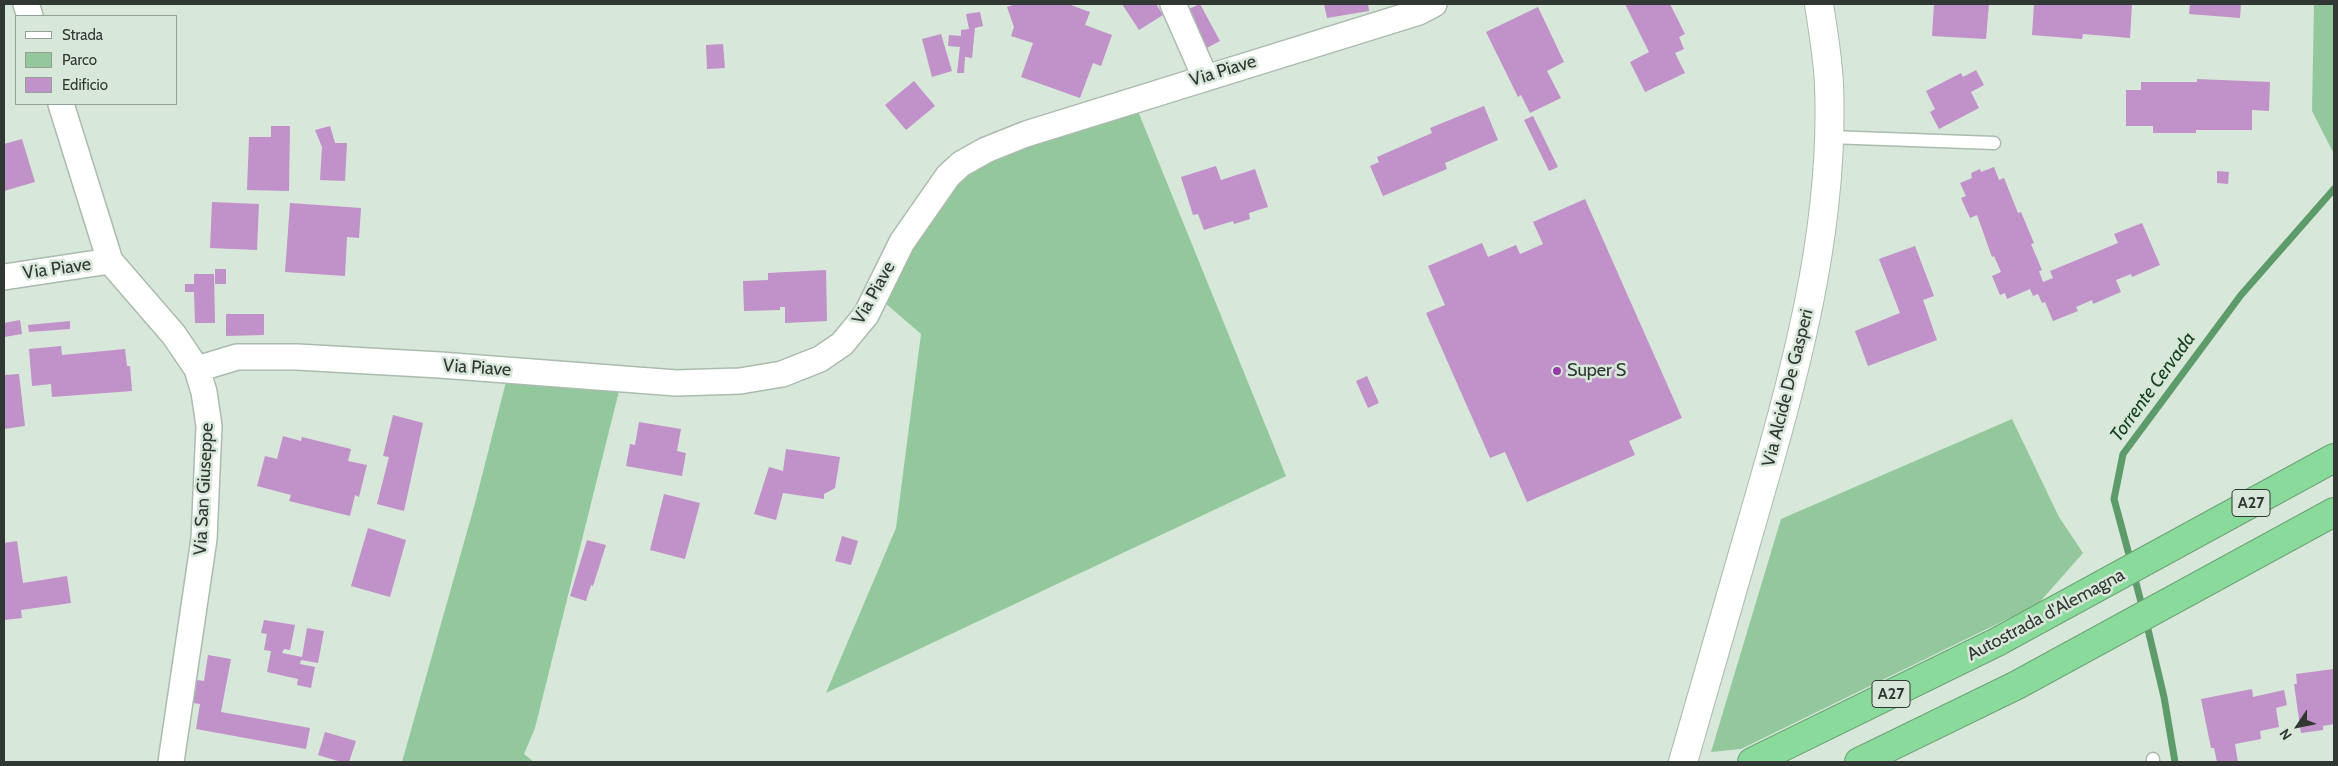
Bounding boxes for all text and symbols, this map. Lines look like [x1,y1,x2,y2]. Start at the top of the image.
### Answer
legend [15,15,178,105]
text: Strada [62,26,103,44]
text: Parco [62,51,97,69]
street label: Via Piave [1187,51,1259,91]
text: Edificio [62,76,108,94]
street label: Via Piave [22,254,92,284]
street label: Via Piave [848,258,900,328]
street label: Via Alcide De Gasperi [1758,307,1818,469]
water label: Torrente Cervada [2106,328,2200,446]
street label: Via Piave [442,355,512,381]
place label: Super S [1567,360,1626,382]
marker: Super S [1551,365,1563,377]
street label: Via San Giuseppe [190,422,218,556]
road number: A27 [2232,489,2270,516]
street label: Autostrada d'Alemagna [1964,564,2128,666]
road number: A27 [1872,681,1910,708]
north arrow [2273,701,2323,751]
text: N [2275,725,2296,744]

